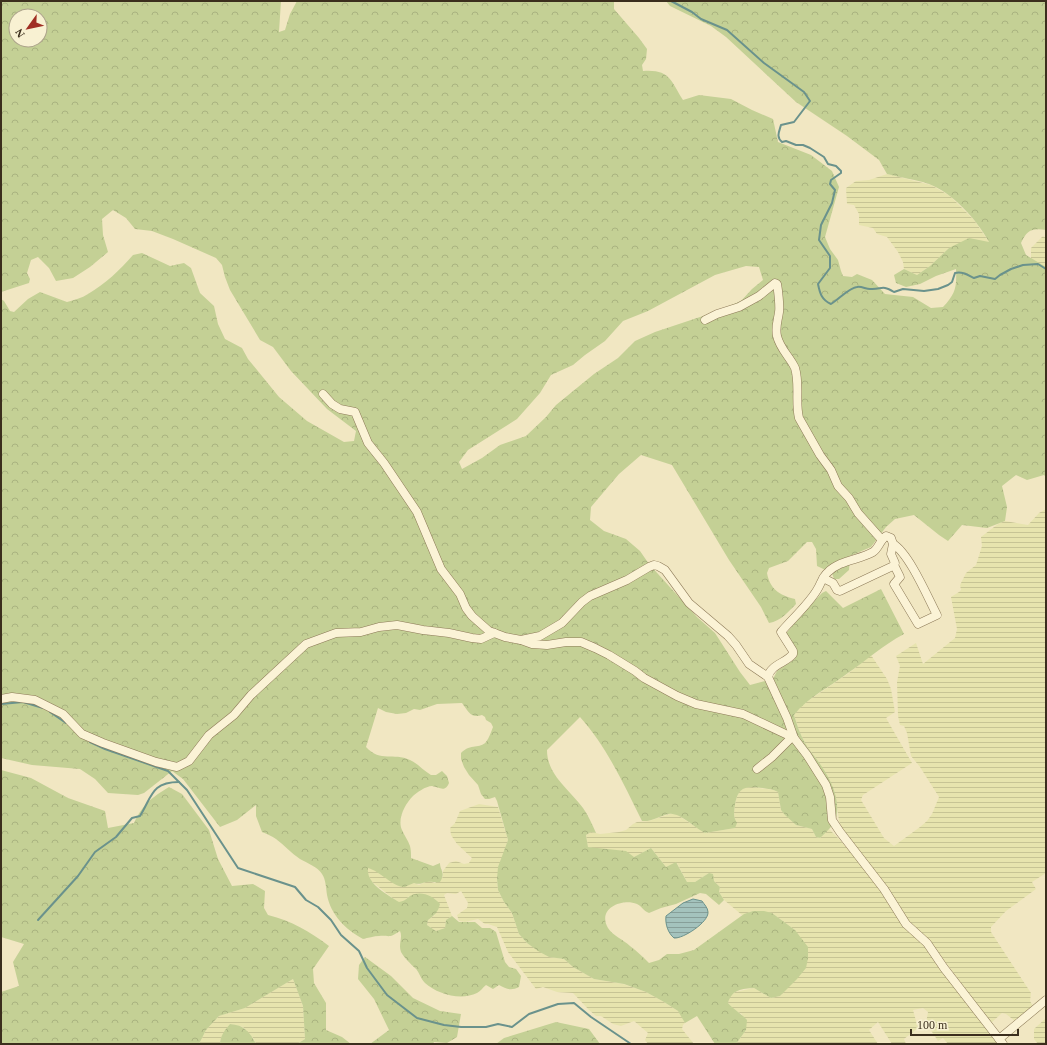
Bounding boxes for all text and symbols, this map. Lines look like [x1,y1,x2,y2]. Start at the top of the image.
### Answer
north arrow [8,8,48,48]
text: N [12,27,27,40]
scale bar [911,1011,1018,1037]
text: 100 m [917,1018,948,1032]

